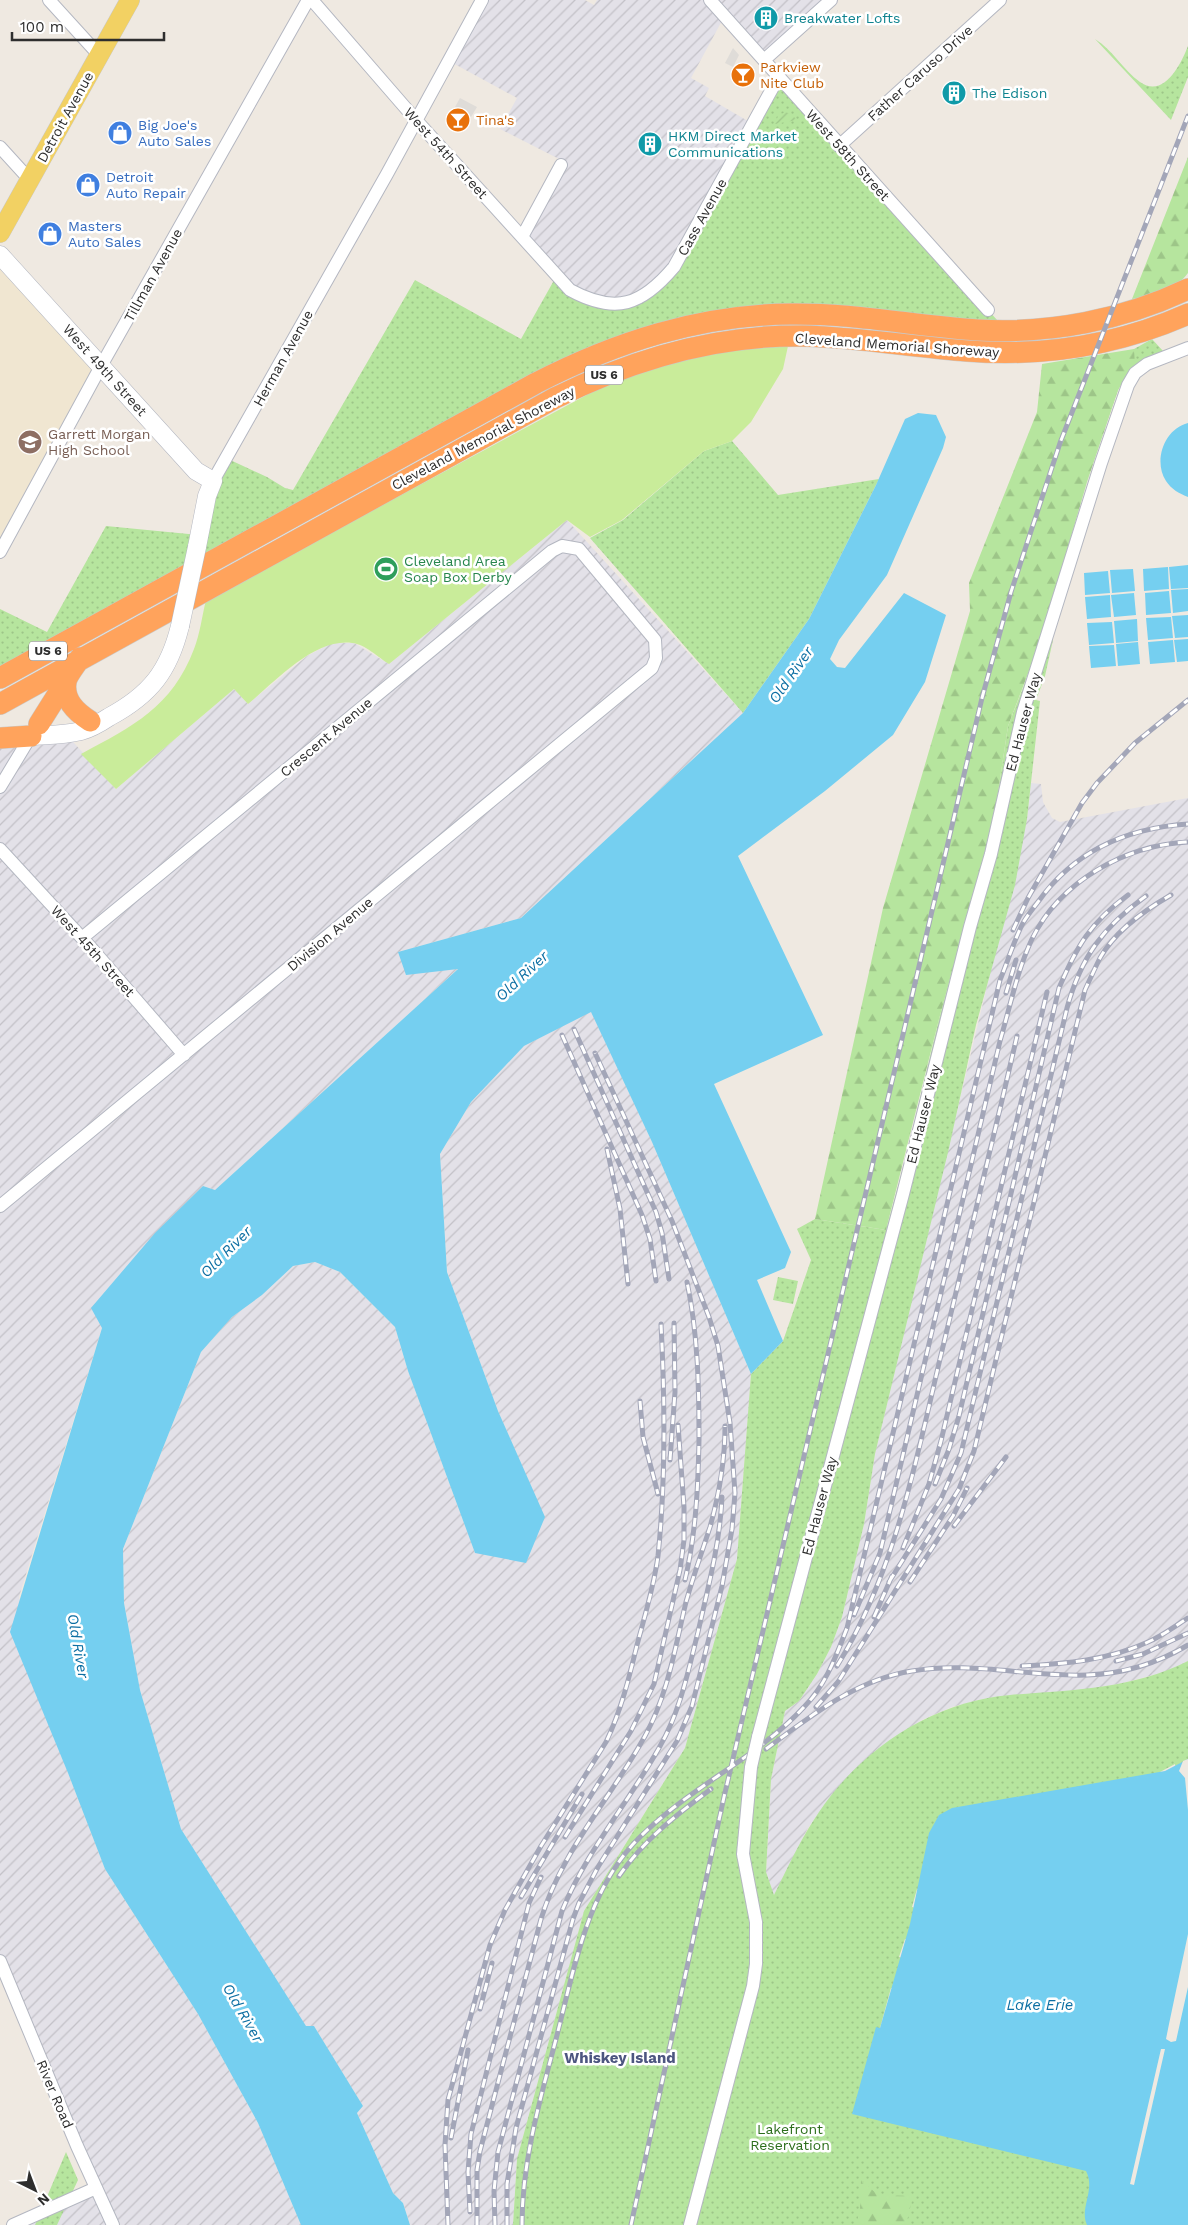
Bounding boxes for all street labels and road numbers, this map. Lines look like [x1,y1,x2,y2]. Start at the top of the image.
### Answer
street label: Father Caruso Drive [864,22,976,124]
street label: Detroit Avenue [34,69,96,165]
street label: West 54th Street [401,104,491,202]
street label: West 58th Street [803,106,893,204]
street label: Cass Avenue [674,175,730,259]
street label: Tillman Avenue [121,226,185,324]
street label: Herman Avenue [250,307,316,409]
street label: West 49th Street [60,321,150,419]
street label: Cleveland Memorial Shoreway [794,330,1001,360]
road number: US 6 [585,366,623,384]
street label: Cleveland Memorial Shoreway [389,382,578,493]
road number: US 6 [29,641,67,660]
street label: Ed Hauser Way [1002,670,1044,773]
street label: Crescent Avenue [277,694,375,780]
street label: Division Avenue [284,894,376,974]
street label: West 45th Street [48,902,138,1000]
street label: Ed Hauser Way [903,1062,943,1165]
street label: Ed Hauser Way [798,1454,840,1557]
street label: River Road [33,2057,77,2131]

